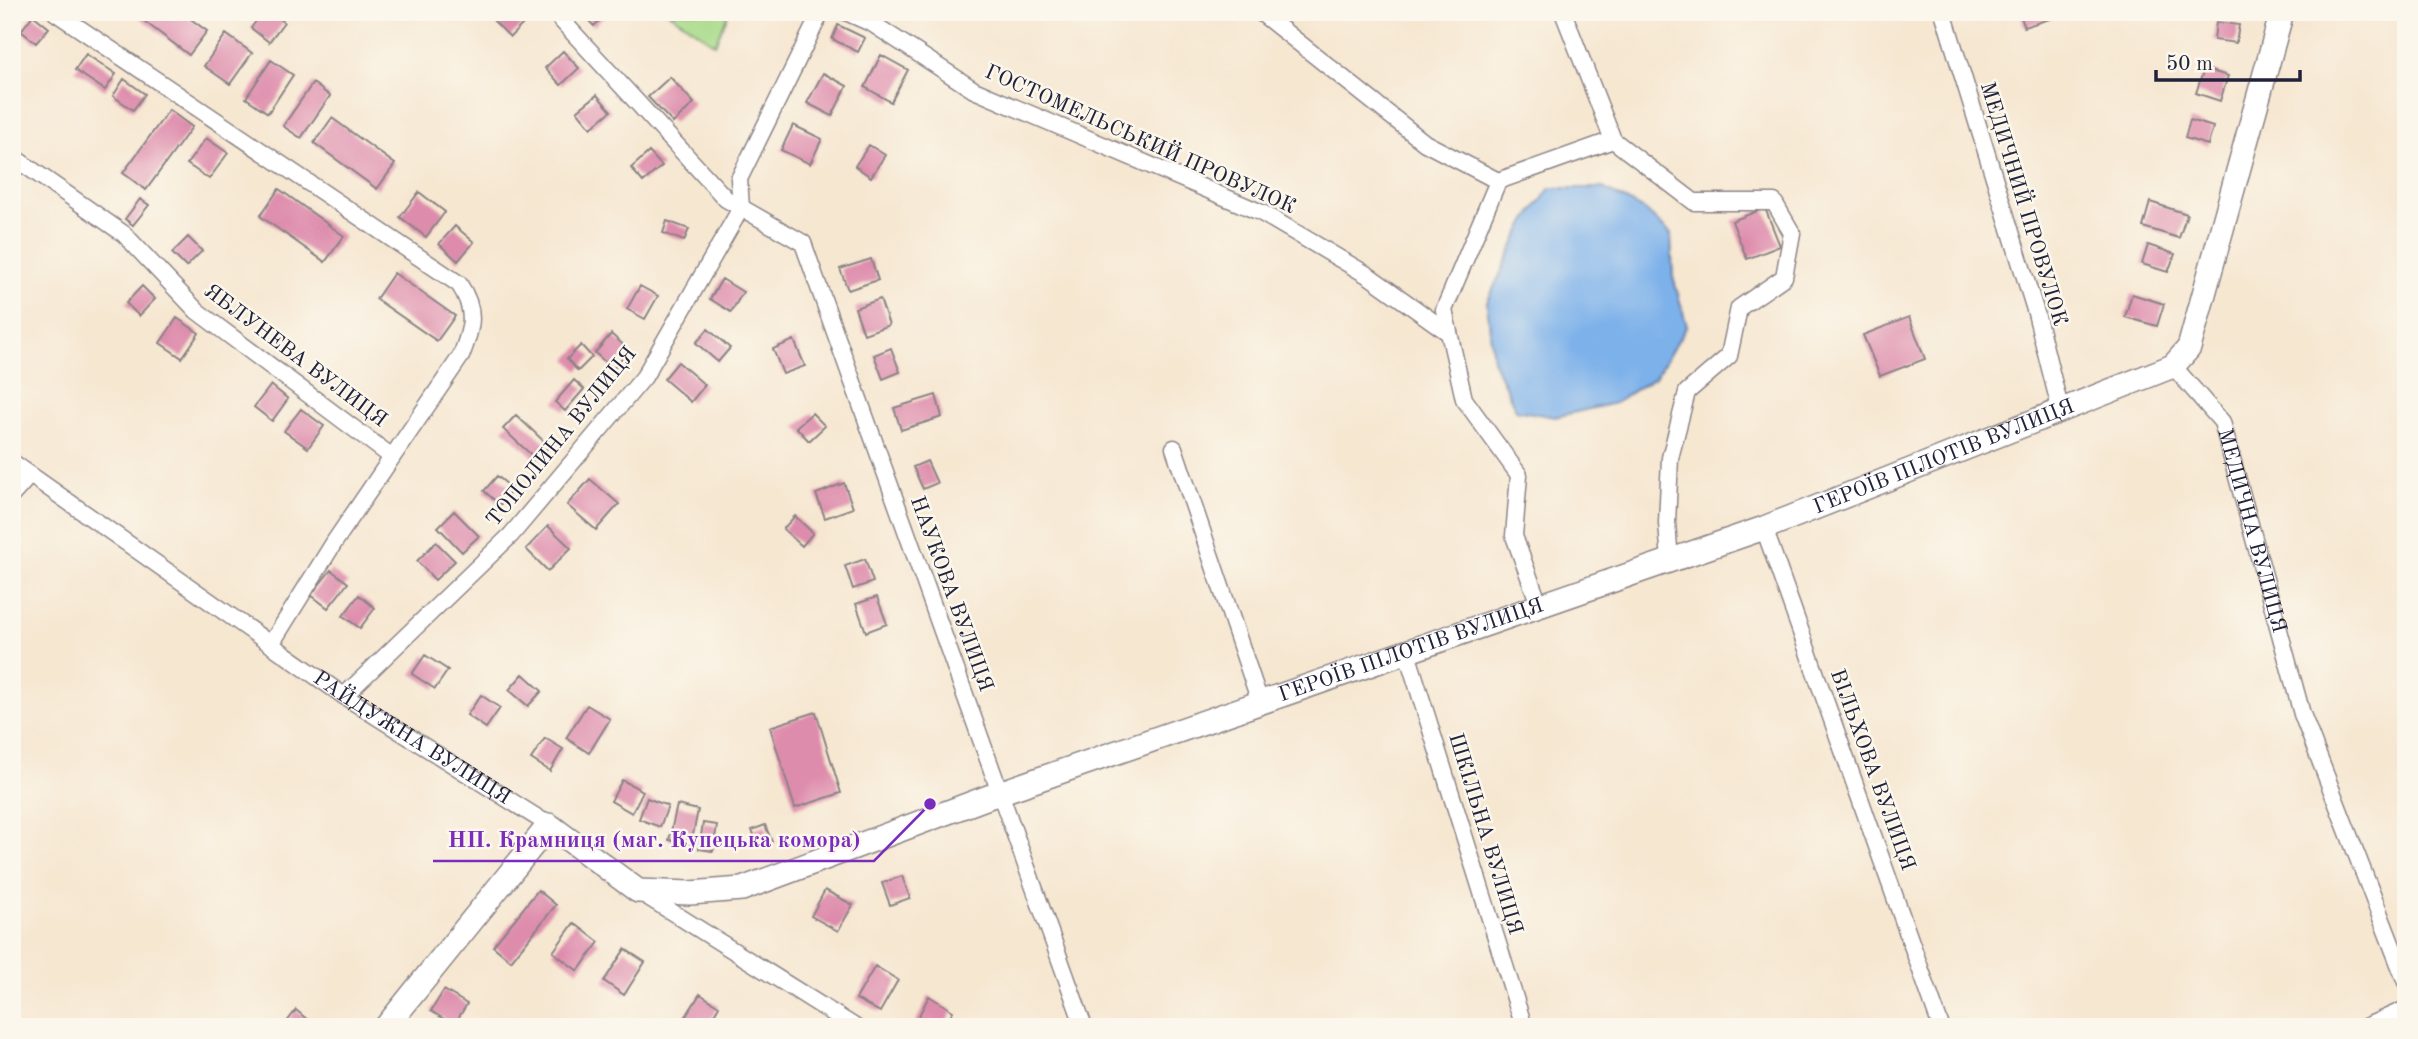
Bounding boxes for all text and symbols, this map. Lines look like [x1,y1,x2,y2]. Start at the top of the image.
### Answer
scale bar [2156,38,2299,82]
text: 50 m [2166,54,2213,75]
street label: ГОСТОМЕЛЬСЬКИЙ ПРОВУЛОК [981,57,1301,218]
street label: МЕДИЧНИЙ ПРОВУЛОК [1976,78,2075,329]
street label: ЯБЛУНЕВА ВУЛИЦЯ [200,281,390,431]
street label: ТОПОЛИНА ВУЛИЦЯ [483,343,641,531]
street label: ГЕРОЇВ ПІЛОТІВ ВУЛИЦЯ [1810,396,2077,518]
street label: МЕДИЧНА ВУЛИЦЯ [2214,426,2290,635]
street label: НАУКОВА ВУЛИЦЯ [906,494,996,694]
street label: ГЕРОЇВ ПІЛОТІВ ВУЛИЦЯ [1276,595,1546,706]
street label: ВІЛЬХОВА ВУЛИЦЯ [1826,666,1918,874]
street label: РАЙДУЖНА ВУЛИЦЯ [309,667,514,809]
street label: ШКІЛЬНА ВУЛИЦЯ [1444,731,1526,937]
callout: НП. Крамниця (маг. Купецька комора) [433,817,874,861]
text: НП. Крамниця (маг. Купецька комора) [447,829,861,852]

